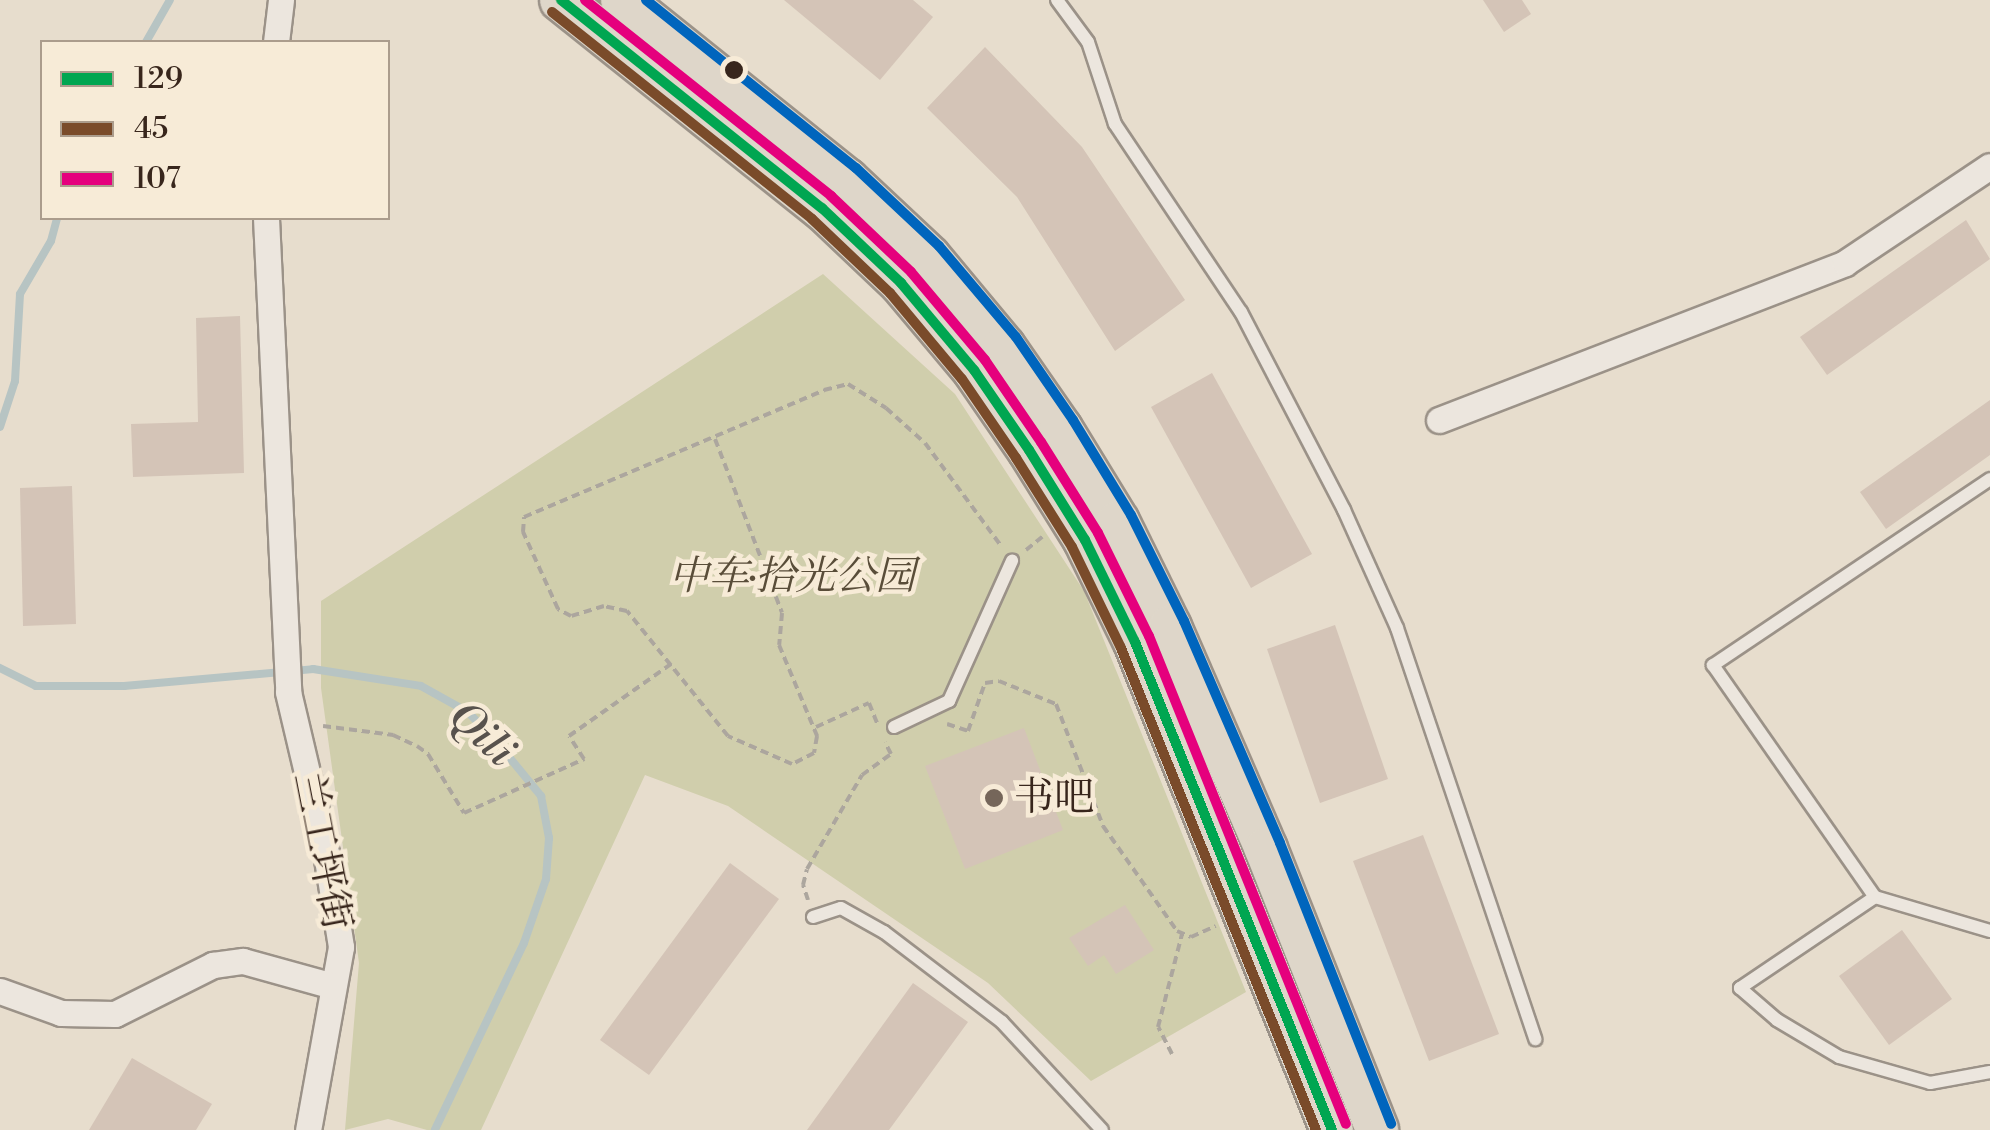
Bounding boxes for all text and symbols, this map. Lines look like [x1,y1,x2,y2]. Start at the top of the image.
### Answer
legend [40,40,390,220]
text: 129 [134,60,183,98]
unlabelled marker [724,60,744,80]
text: 45 [134,110,168,148]
text: 107 [134,160,181,198]
park label: 中车·拾光公园 [669,553,915,601]
water label: Qili [437,692,525,778]
street label: 兰工坪街 [283,768,361,934]
place label: 书吧 [1014,774,1094,822]
marker: 书吧 [983,787,1005,809]

